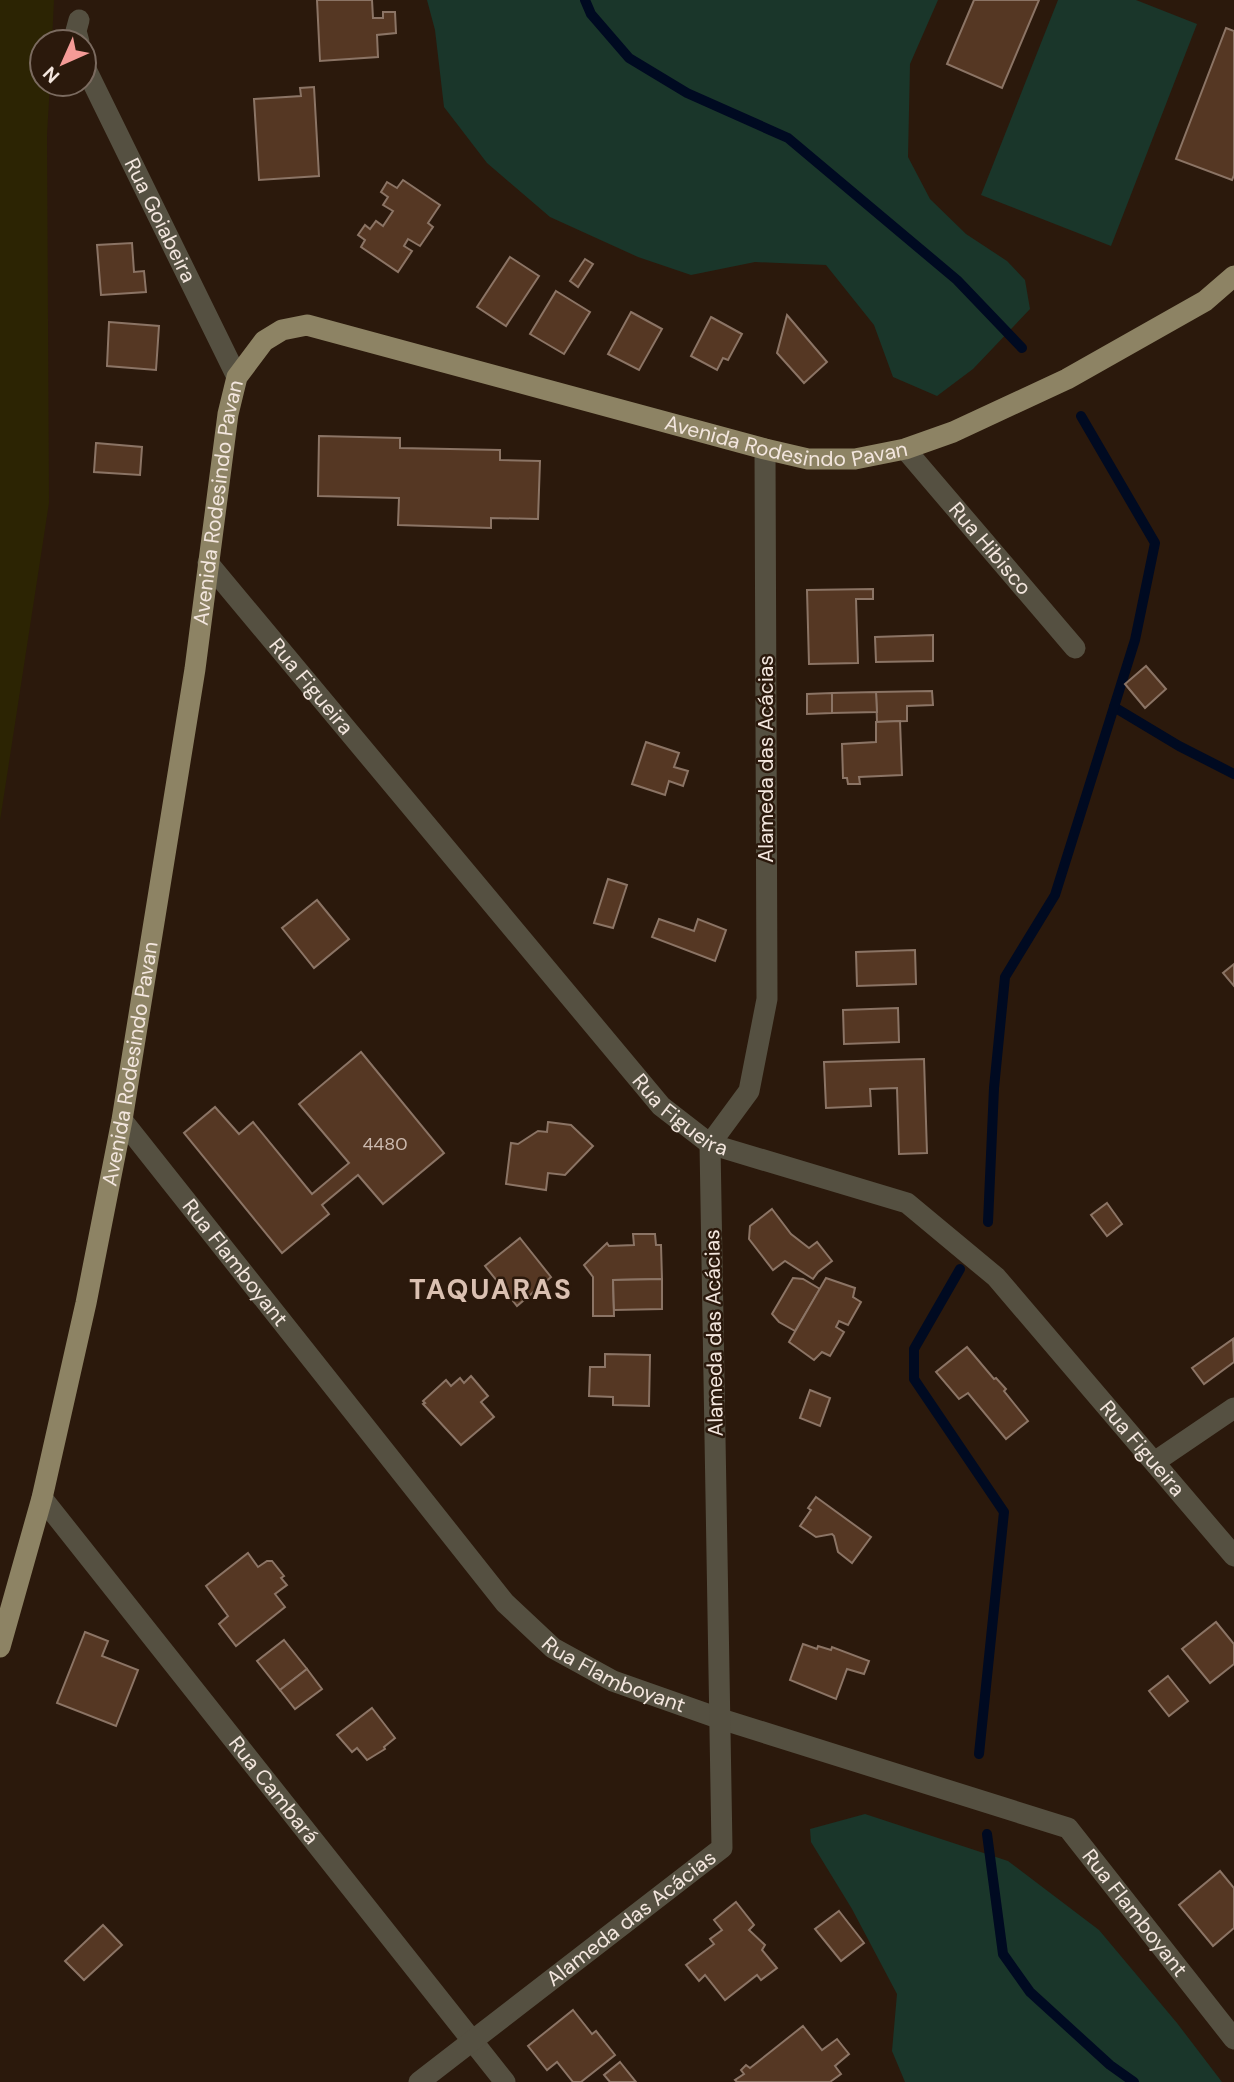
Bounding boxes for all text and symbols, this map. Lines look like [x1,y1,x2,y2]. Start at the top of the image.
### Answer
north arrow [28,28,98,98]
text: N [38,61,65,88]
street label: Rua Goiabeira [118,153,203,287]
street label: Avenida Rodesindo Pavan [187,377,250,627]
street label: Avenida Rodesindo Pavan [662,409,910,473]
street label: Rua Hibisco [942,496,1038,601]
street label: Rua Figueira [263,632,360,741]
street label: Alameda das Acácias [752,655,780,863]
street label: Avenida Rodesindo Pavan [95,939,165,1189]
street label: Rua Figueira [626,1068,731,1163]
house number: 4480 [362,1132,408,1156]
street label: Rua Flamboyant [176,1193,294,1332]
street label: Alameda das Acácias [698,1229,730,1437]
district label: TAQUARAS [409,1271,573,1308]
street label: Rua Figueira [1093,1395,1191,1502]
street label: Rua Flamboyant [536,1630,689,1719]
street label: Rua Cambará [222,1730,325,1850]
street label: Rua Flamboyant [1076,1843,1194,1983]
street label: Alameda das Acácias [540,1844,722,1993]

